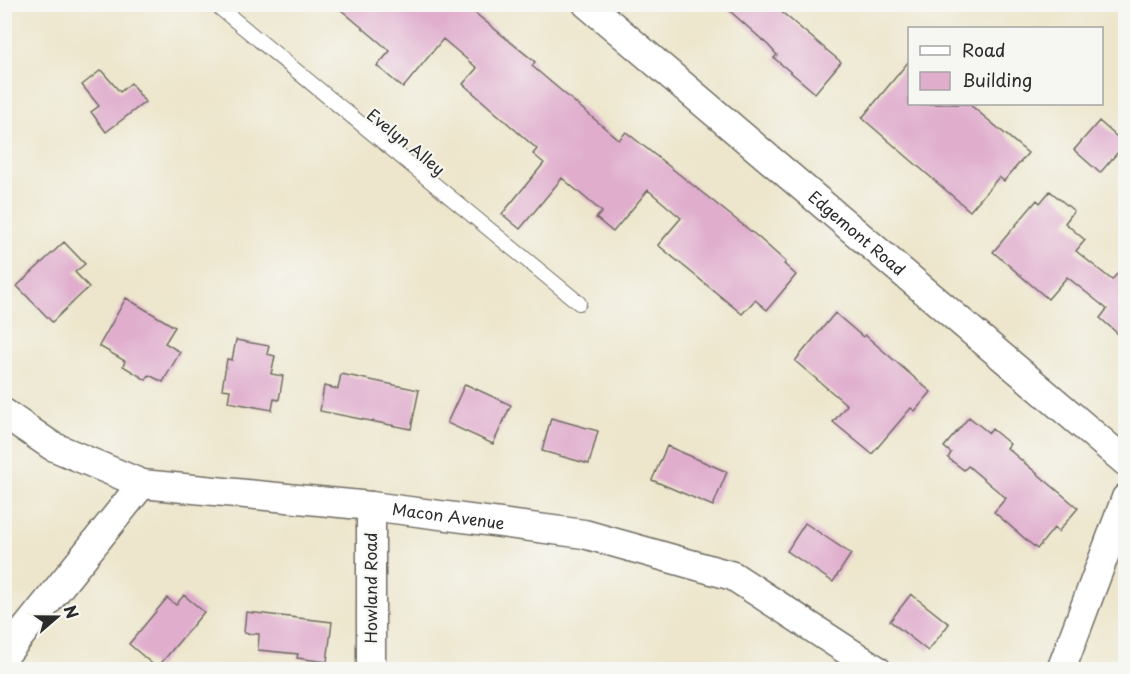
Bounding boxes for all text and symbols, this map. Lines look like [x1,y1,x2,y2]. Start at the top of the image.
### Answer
legend [908,27,1103,105]
text: Road [962,36,1006,63]
text: Building [962,66,1032,93]
street label: Evelyn Alley [362,102,451,180]
street label: Edgemont Road [804,184,911,281]
street label: Macon Avenue [391,496,506,534]
street label: Howland Road [358,532,382,644]
north arrow [27,587,87,647]
text: N [59,601,85,622]

